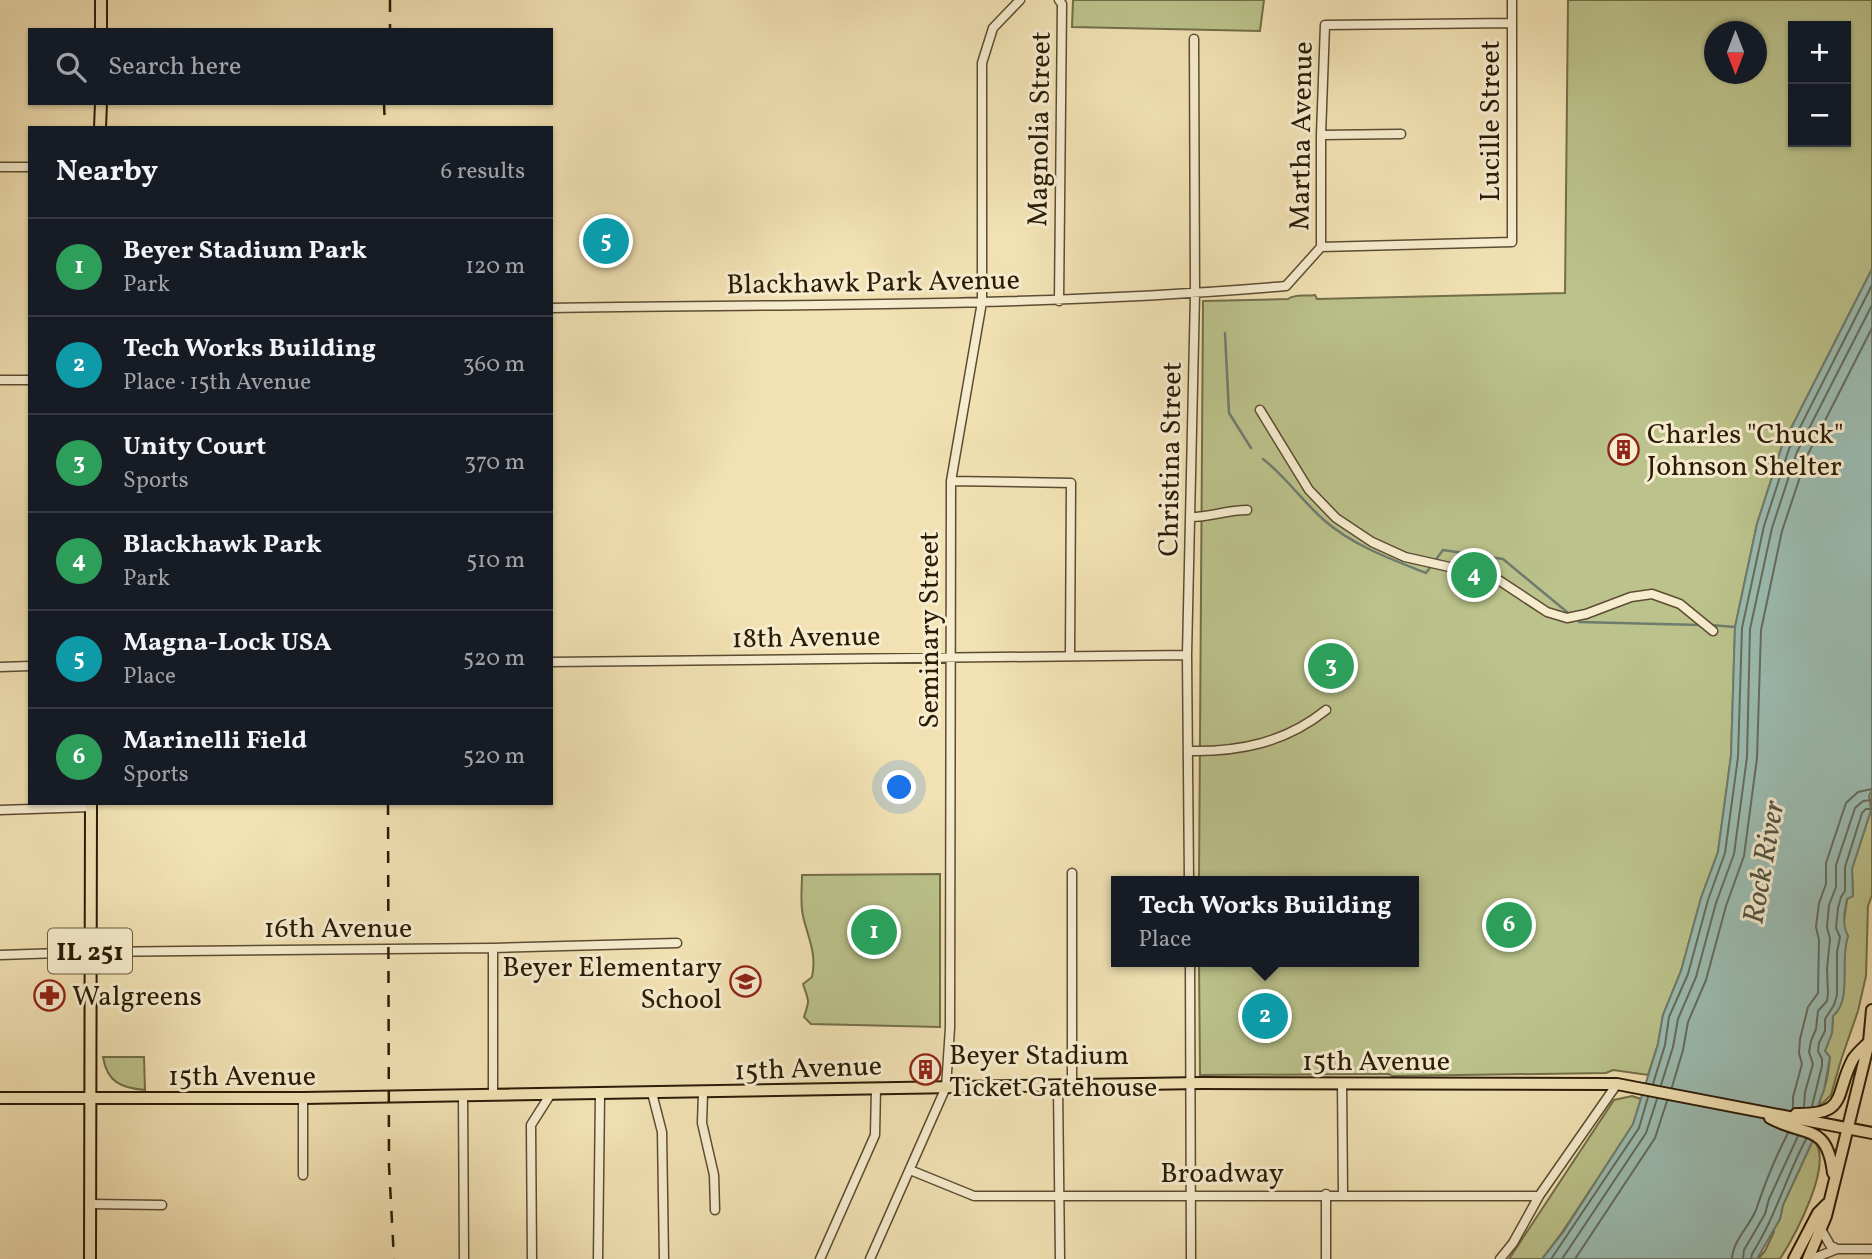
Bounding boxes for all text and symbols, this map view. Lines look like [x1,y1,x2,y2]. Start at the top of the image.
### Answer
north arrow [1704,21,1767,84]
map controls [1788,21,1851,147]
button: + [1788,21,1851,84]
search box [28,28,553,105]
street label: Magnolia Street [1019,31,1062,227]
street label: Lucille Street [1472,40,1511,202]
street label: Martha Avenue [1281,41,1324,231]
icon: search [52,48,90,86]
text: Search here [108,49,241,85]
button: − [1788,84,1851,147]
text: Nearby [56,151,158,193]
text: 6 results [441,156,525,188]
pin: 5 [583,215,629,267]
text: Beyer Stadium Park [123,233,367,269]
text: 1 [74,251,84,283]
text: 120 m [465,251,525,283]
street label: Blackhawk Park Avenue [726,261,1020,306]
text: Park [123,269,170,301]
text: Tech Works Building [123,331,376,367]
text: 2 [73,349,85,381]
text: 360 m [463,349,525,381]
street label: Christina Street [1150,361,1193,557]
text: Place · 15th Avenue [123,367,311,399]
place label: Charles "Chuck" Johnson Shelter [1647,416,1844,487]
text: Unity Court [123,429,266,465]
building icon: Charles "Chuck" Johnson Shelter [1607,432,1641,466]
text: 3 [73,447,85,479]
text: 370 m [464,447,525,479]
text: Sports [123,465,189,497]
text: Blackhawk Park [123,527,322,563]
street label: Seminary Street [911,531,950,729]
text: 4 [72,545,86,577]
text: 510 m [466,545,525,577]
pin: 4 [1451,549,1497,601]
text: Park [123,563,170,595]
street label: 18th Avenue [731,618,881,659]
text: Magna-Lock USA [123,625,332,661]
pin: 3 [1308,640,1354,692]
text: 5 [73,643,85,675]
text: 520 m [463,643,525,675]
text: Place [123,661,176,693]
text: Marinelli Field [123,723,307,759]
text: 6 [73,741,85,773]
text: 520 m [463,741,525,773]
text: Sports [123,759,189,791]
your location [882,770,916,804]
water label: Rock River [1733,797,1797,927]
popup [1111,876,1419,967]
text: Tech Works Building [1138,888,1392,924]
pin: 6 [1486,899,1532,951]
pin: 1 [851,906,897,958]
street label: 16th Avenue [264,910,412,949]
text: Place [1138,924,1191,956]
road number: IL 251 [48,928,132,974]
place label: Beyer Elementary School [502,949,722,1020]
school or university icon: Beyer Elementary School [728,965,762,999]
pharmacy icon: Walgreens [32,978,66,1012]
place label: Walgreens [72,978,202,1017]
pin: 2 [1242,990,1288,1042]
place label: Beyer Stadium Ticket Gatehouse [949,1037,1157,1108]
street label: 15th Avenue [1302,1043,1450,1082]
street label: 15th Avenue [733,1047,883,1092]
building icon: Beyer Stadium Ticket Gatehouse [909,1053,943,1087]
street label: 15th Avenue [168,1058,316,1097]
street label: Broadway [1160,1155,1284,1194]

